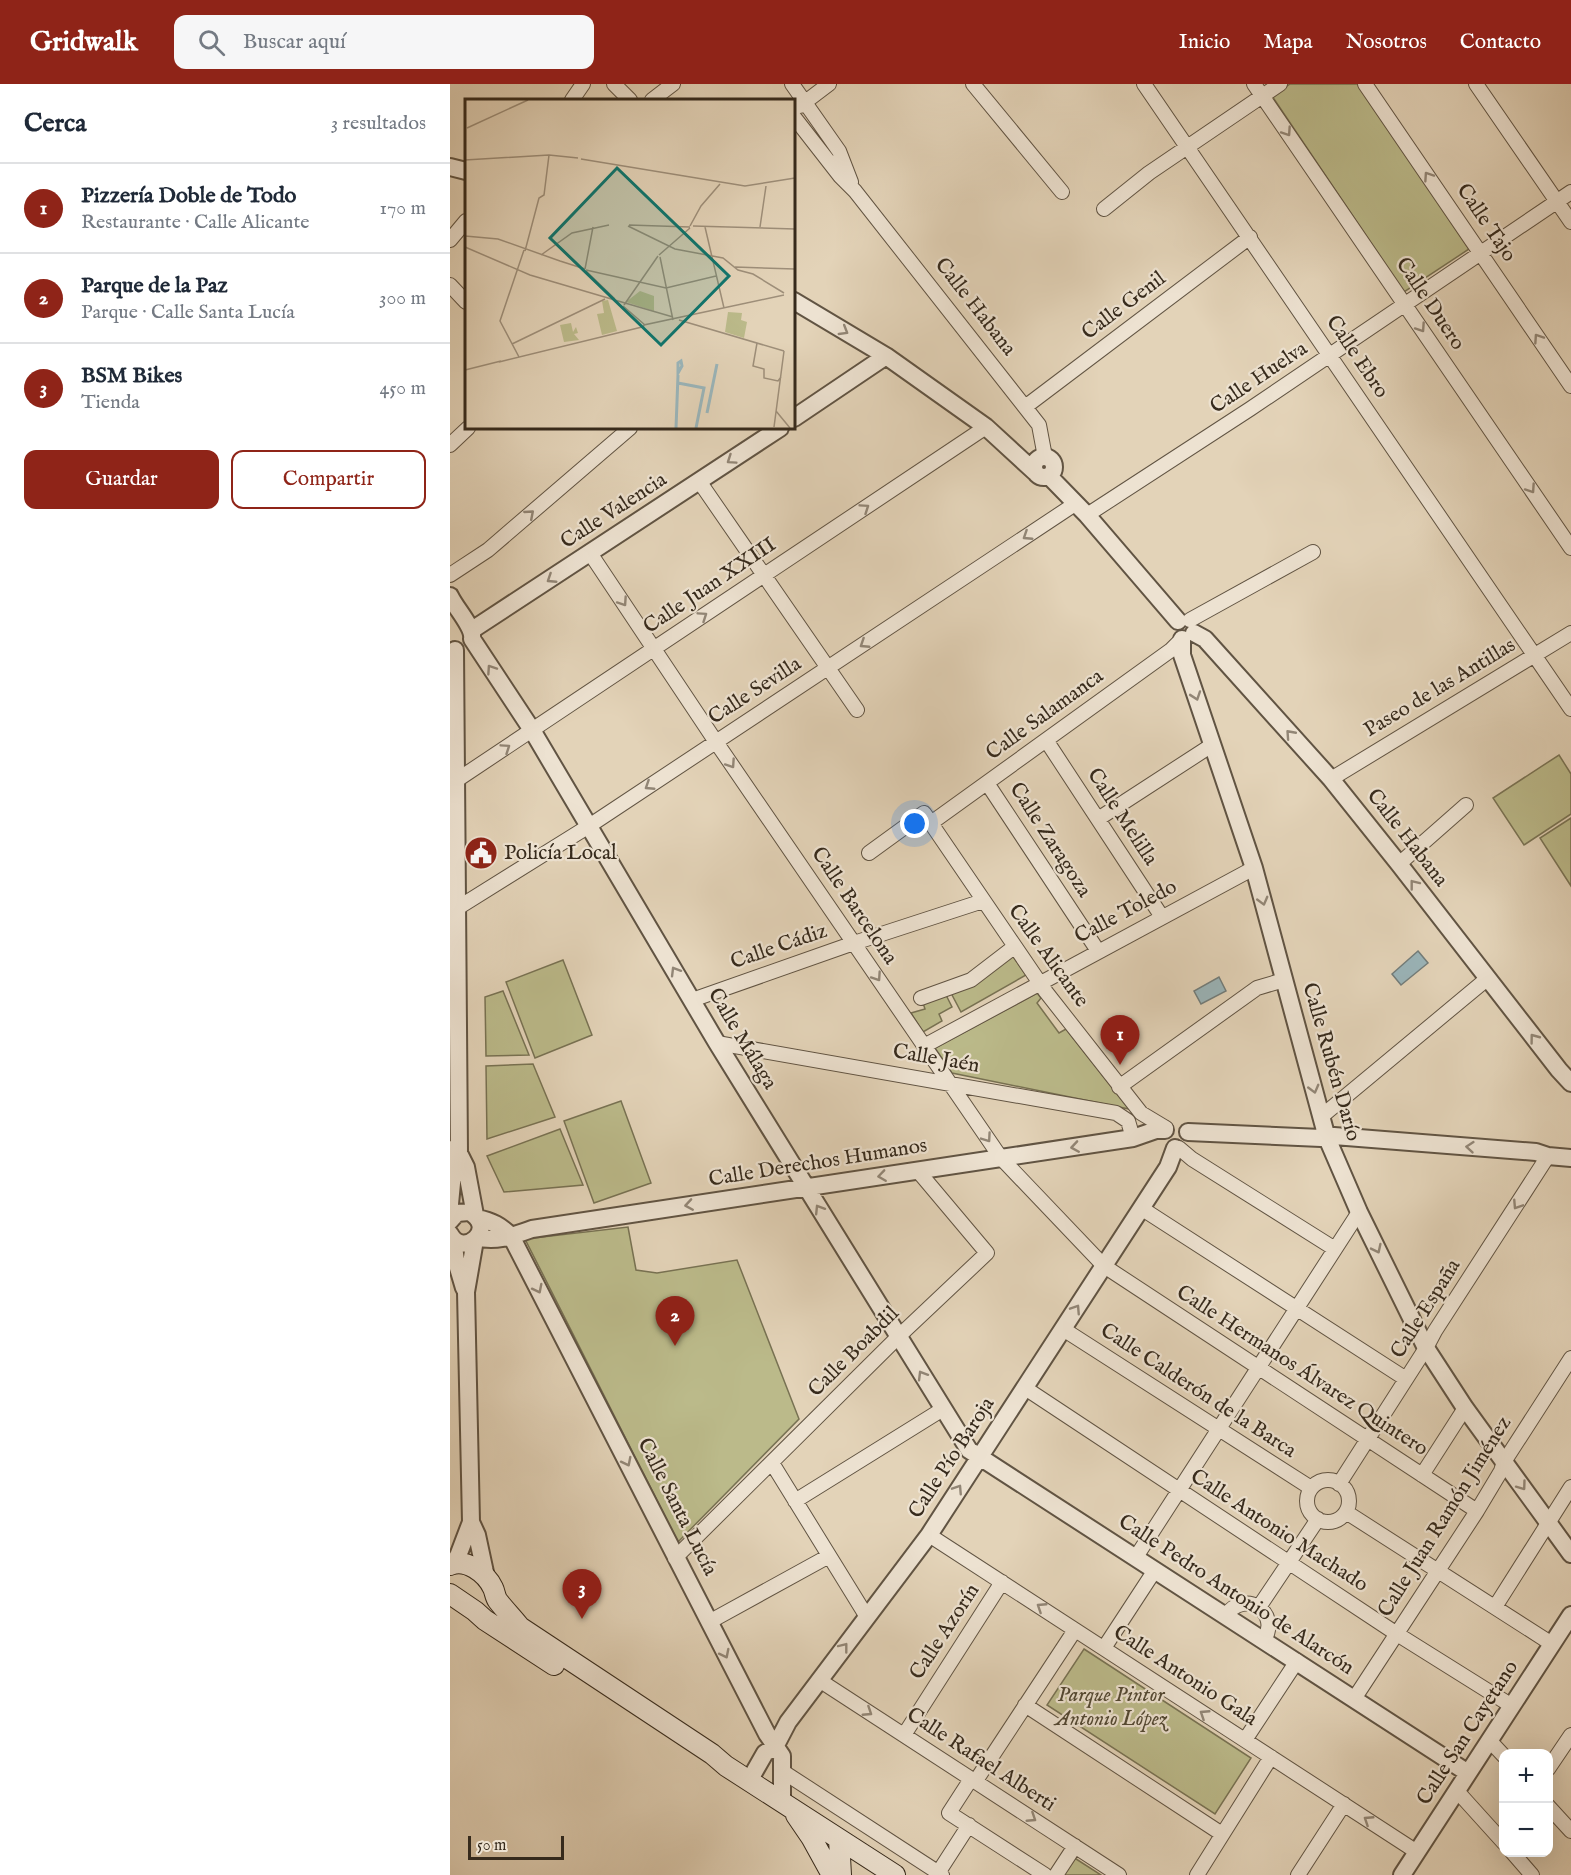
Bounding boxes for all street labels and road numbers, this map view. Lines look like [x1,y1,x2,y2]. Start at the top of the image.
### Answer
street label: Calle Tajo [1450,179,1522,267]
street label: Calle Habana [928,252,1022,362]
street label: Calle Duero [1389,252,1471,356]
street label: Calle Genil [1076,265,1172,346]
street label: Calle Ebro [1319,310,1395,404]
street label: Calle Huelva [1205,335,1314,420]
street label: Calle Valencia [556,466,673,555]
street label: Calle Juan XXIII [638,532,782,640]
street label: Paseo de las Antillas [1359,632,1521,744]
street label: Calle Sevilla [703,650,807,731]
street label: Calle Salamanca [981,663,1110,767]
street label: Calle Melilla [1080,763,1164,872]
street label: Calle Zaragoza [1003,777,1098,903]
street label: Calle Habana [1360,783,1454,893]
street label: Calle Barcelona [805,842,904,971]
street label: Calle Toledo [1070,874,1182,950]
street label: Calle Alicante [1001,899,1095,1013]
street label: Calle Cádiz [727,918,831,976]
street label: Calle Rubén Darío [1295,980,1367,1144]
street label: Calle Málaga [701,983,783,1096]
street label: Calle Jaén [891,1038,981,1080]
street label: Calle Derechos Humanos [707,1132,929,1194]
street label: Calle España [1385,1253,1468,1364]
street label: Calle Hermanos Álvarez Quintero [1171,1279,1434,1463]
street label: Calle Boabdil [803,1301,905,1403]
street label: Calle Calderón de la Barca [1095,1317,1302,1465]
street label: Calle Pío Baroja [903,1391,1002,1524]
street label: Calle Juan Ramón Jiménez [1372,1411,1518,1623]
street label: Calle Santa Lucía [631,1434,724,1581]
street label: Calle Antonio Machado [1185,1463,1373,1599]
street label: Calle Pedro Antonio de Alarcón [1113,1509,1359,1681]
street label: Calle Azorín [904,1579,986,1685]
street label: Calle Antonio Gala [1108,1619,1263,1733]
street label: Calle San Cayetano [1411,1655,1525,1811]
street label: Calle Rafael Alberti [901,1702,1061,1818]

